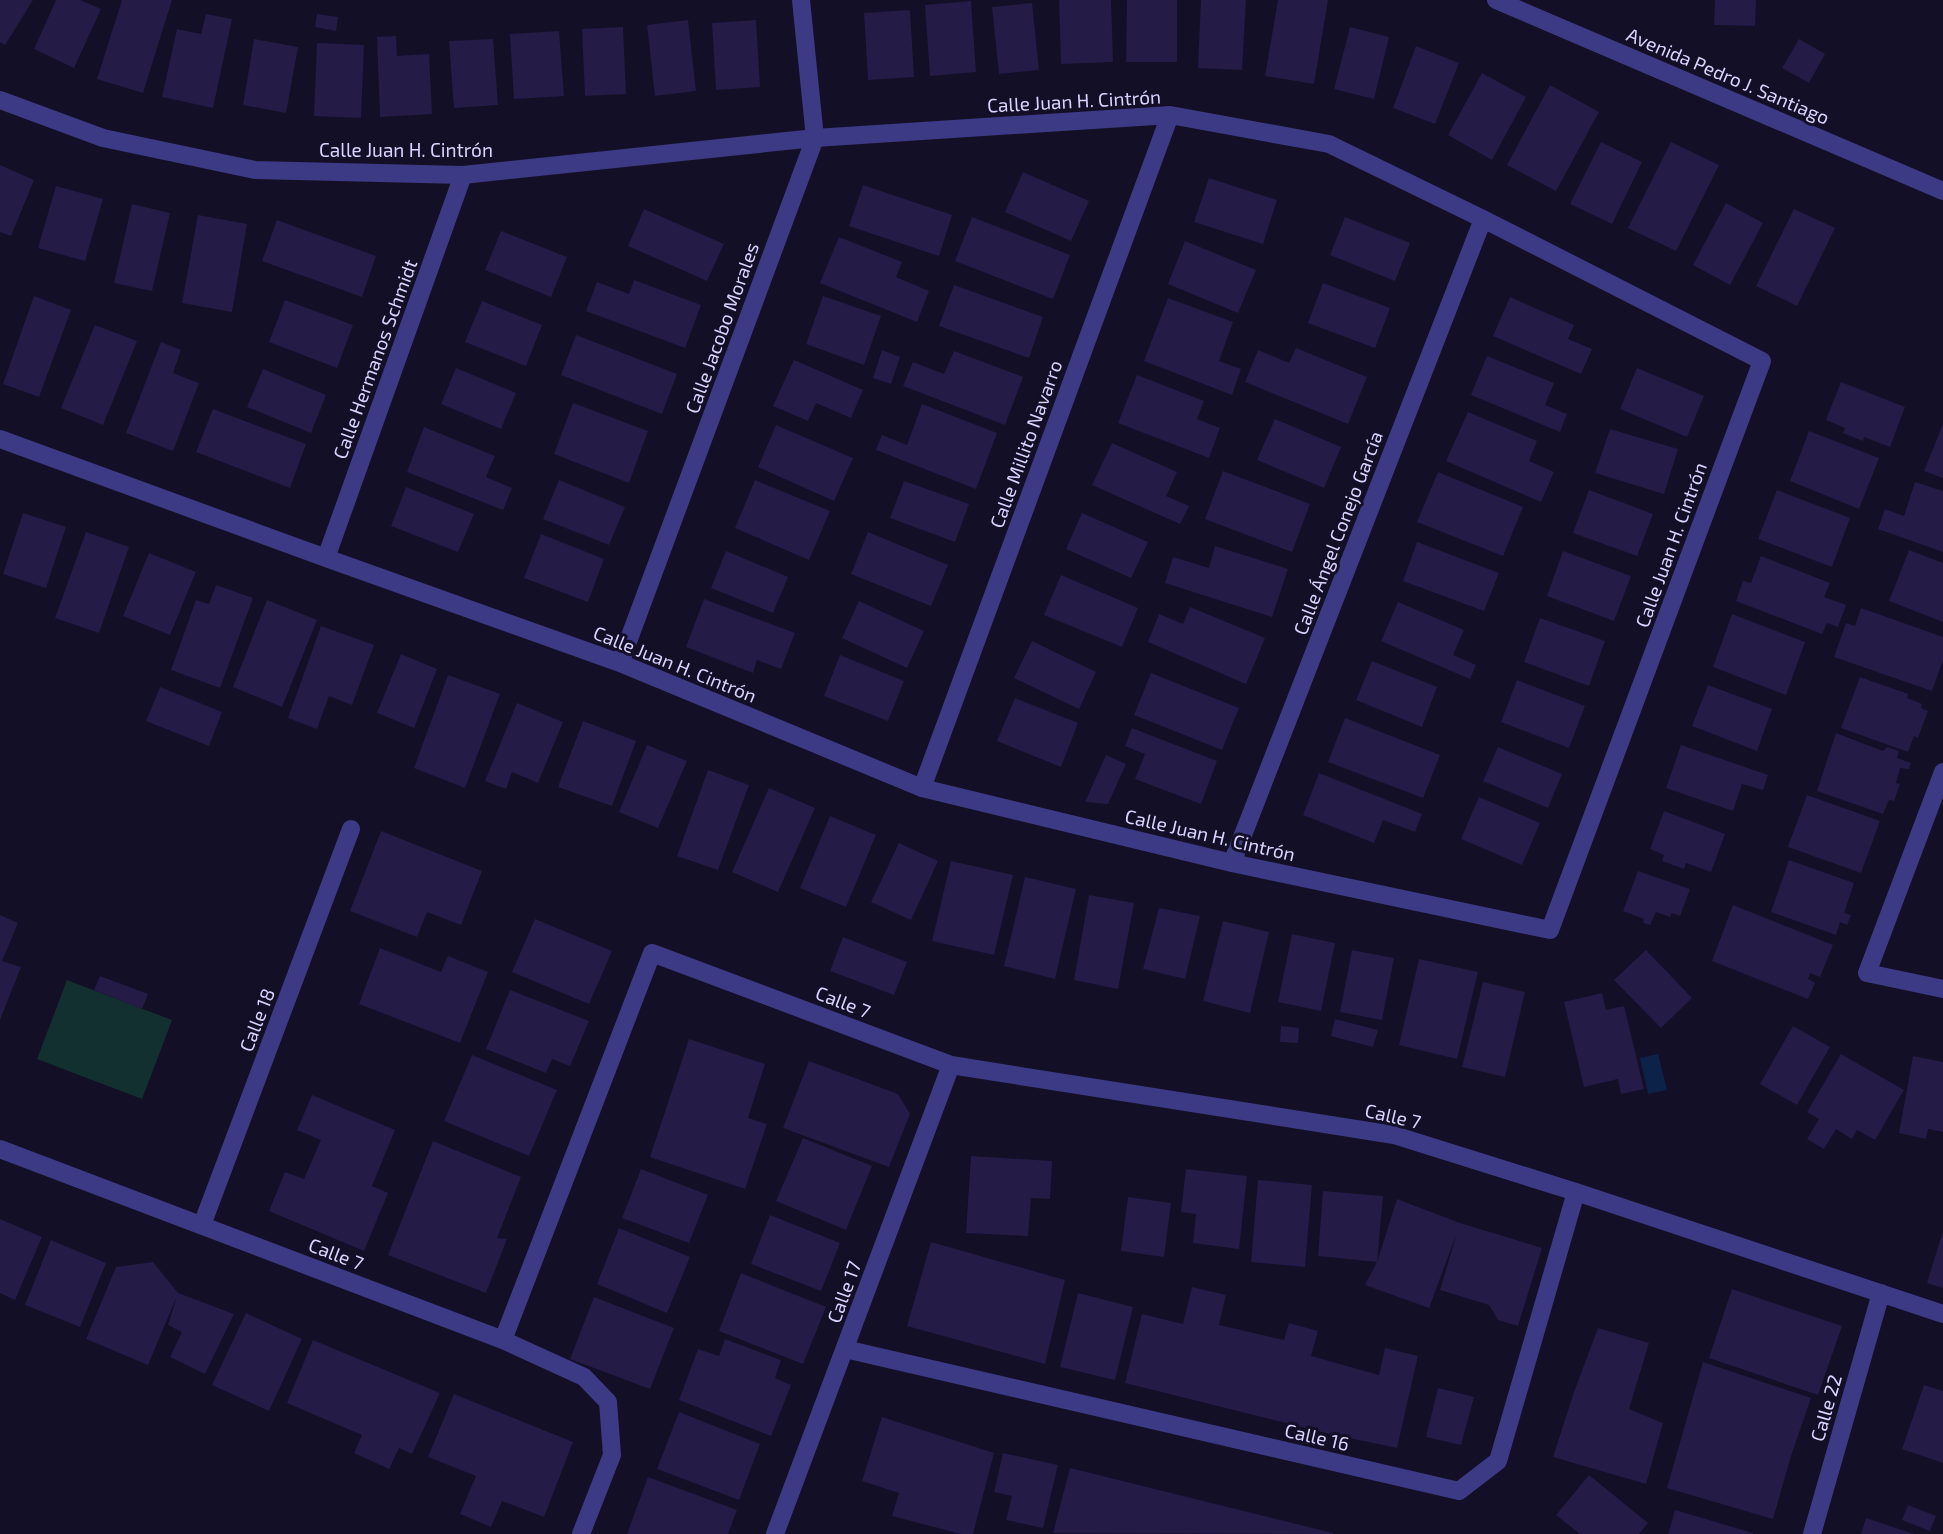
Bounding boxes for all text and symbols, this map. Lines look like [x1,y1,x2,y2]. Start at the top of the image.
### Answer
street label: Avenida Pedro J. Santiago [1623,22,1833,129]
street label: Calle Juan H. Cintrón [987,84,1161,117]
street label: Calle Juan H. Cintrón [319,138,493,161]
street label: Calle Jacobo Morales [680,239,763,416]
street label: Calle Hermanos Schmidt [328,256,421,462]
street label: Calle Millito Navarro [985,357,1067,531]
street label: Calle Ángel Conejo García [1288,428,1387,638]
street label: Calle Juan H. Cintrón [1630,459,1711,630]
street label: Calle Juan H. Cintrón [590,620,760,707]
street label: Calle Juan H. Cintrón [1123,804,1297,865]
street label: Calle 7 [813,981,874,1023]
street label: Calle 18 [234,985,279,1055]
street label: Calle 7 [1363,1098,1424,1133]
street label: Calle 7 [306,1233,367,1275]
street label: Calle 17 [822,1257,865,1326]
street label: Calle 22 [1805,1372,1846,1444]
street label: Calle 16 [1283,1418,1352,1455]

